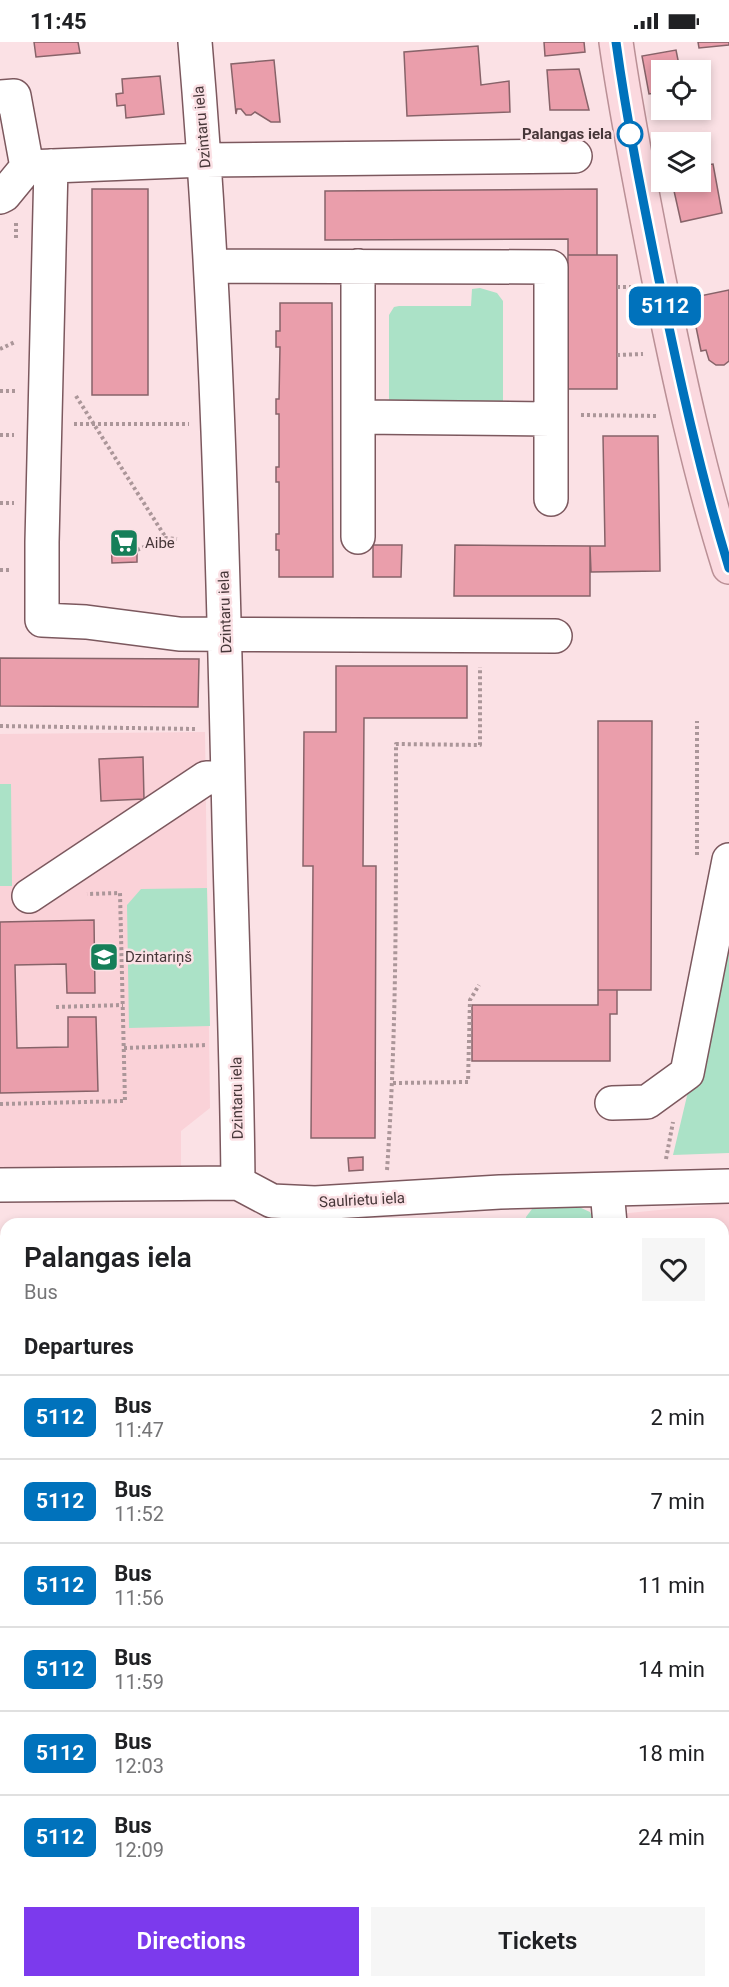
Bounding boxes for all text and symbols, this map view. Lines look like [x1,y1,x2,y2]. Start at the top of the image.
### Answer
text: 11:45 [30,9,87,34]
map controls [651,60,711,192]
button: locate [651,60,711,120]
street label: Dzintaru iela [189,85,215,169]
marker: Palangas iela [617,121,643,147]
place label: Palangas iela [522,125,612,143]
button: layers [651,132,711,192]
line badge: 5112 [623,286,707,326]
text: 5112 [641,294,689,318]
supermarket icon: Aibe [108,527,140,559]
place label: Aibe [145,534,175,552]
street label: Dzintaru iela [215,570,235,654]
school or university icon: Dzintariņš [88,941,120,973]
place label: Dzintariņš [125,948,192,966]
street label: Dzintaru iela [227,1056,247,1140]
street label: Saulrietu iela [319,1189,405,1211]
button: heart [642,1238,705,1301]
text: Palangas iela [24,1241,192,1274]
text: Bus [24,1280,58,1304]
text: Departures [24,1334,134,1359]
text: Bus [114,1393,152,1418]
text: 5112 [36,1405,84,1429]
text: 2 min [650,1405,705,1430]
text: 11:47 [114,1418,164,1442]
text: Bus [114,1477,152,1502]
text: 5112 [36,1489,84,1513]
text: 7 min [650,1489,705,1514]
text: 11:52 [114,1502,164,1526]
text: Bus [114,1561,152,1586]
text: 5112 [36,1573,84,1597]
text: 11 min [638,1573,705,1598]
text: 11:56 [114,1586,164,1610]
text: Bus [114,1645,152,1670]
text: 5112 [36,1657,84,1681]
text: 14 min [638,1657,705,1682]
text: 11:59 [114,1670,164,1694]
text: Bus [114,1729,152,1754]
text: 5112 [36,1741,84,1765]
text: 18 min [638,1741,705,1766]
text: 12:03 [114,1754,164,1778]
text: Bus [114,1813,152,1838]
text: 5112 [36,1825,84,1849]
text: 24 min [638,1825,705,1850]
text: 12:09 [114,1838,164,1862]
button: Directions [24,1907,359,1976]
button: Tickets [371,1907,705,1976]

